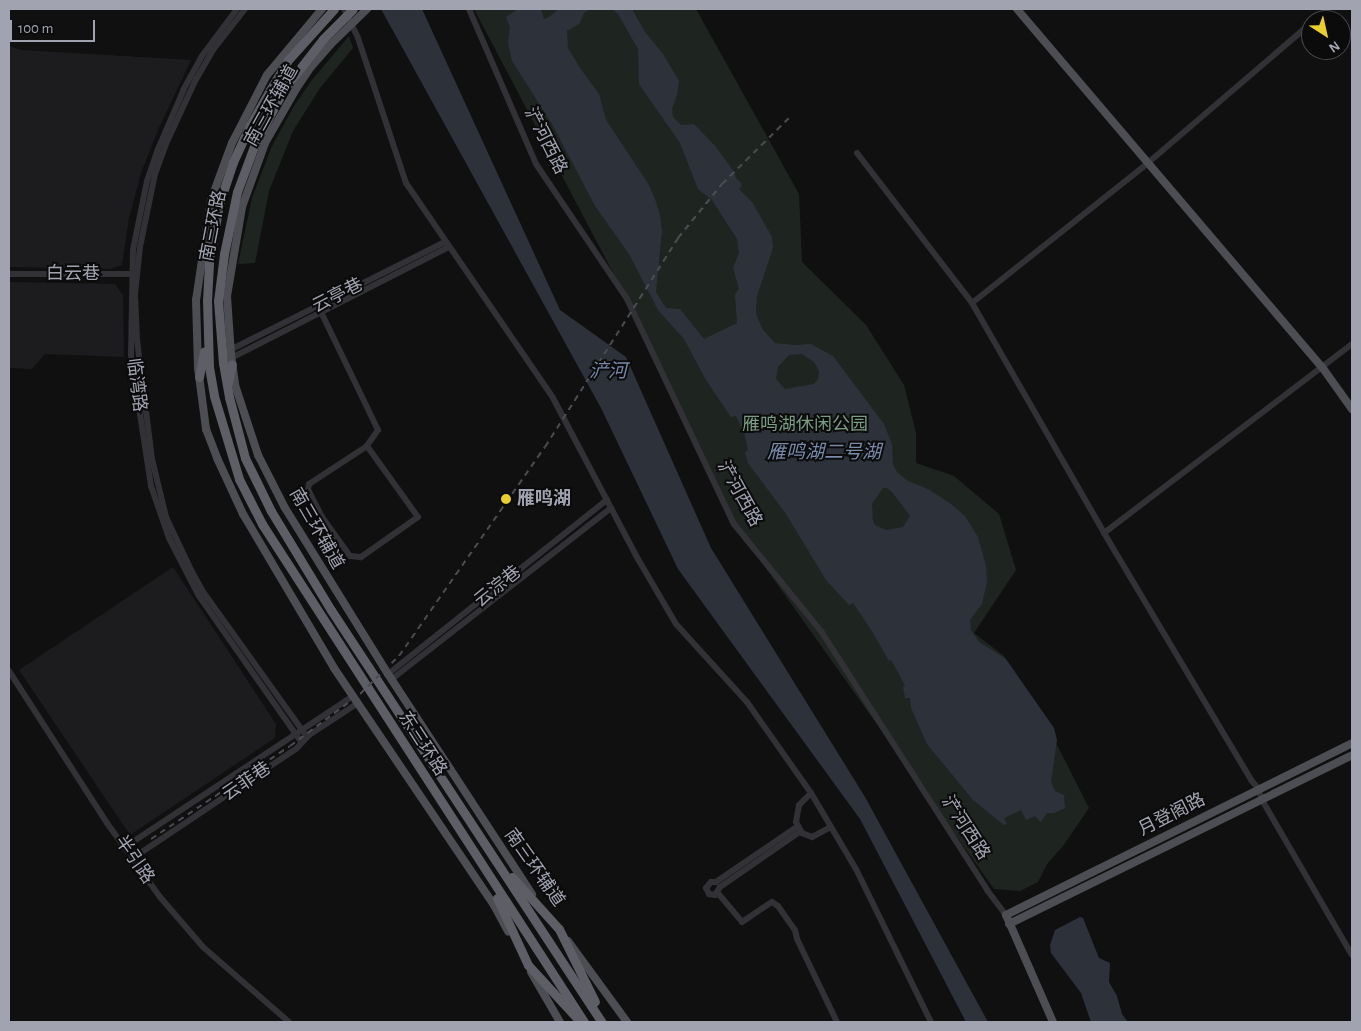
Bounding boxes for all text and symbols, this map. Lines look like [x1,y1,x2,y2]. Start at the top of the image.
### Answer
scale bar [12,10,98,42]
north arrow [1301,10,1351,60]
text: 100 m [18,21,53,36]
text: N [1326,38,1342,55]
street label: 南三环辅道 [241,61,303,151]
street label: 浐河西路 [519,104,571,178]
street label: 南三环路 [197,189,231,263]
street label: 白云巷 [46,263,100,285]
street label: 云亭巷 [309,274,367,318]
street label: 临湾路 [122,357,150,413]
water label: 浐河 [589,361,627,383]
park label: 雁鸣湖休闲公园 [742,414,868,436]
water label: 雁鸣湖二号湖 [767,442,881,464]
street label: 浐河西路 [712,457,766,531]
street label: 南三环辅道 [284,485,348,573]
place label: 雁鸣湖 [517,488,571,510]
marker: 雁鸣湖 [499,492,513,506]
street label: 云淙巷 [470,562,526,612]
street label: 东三环路 [393,708,451,780]
street label: 云菲巷 [219,758,275,806]
street label: 月登阁路 [1135,789,1209,841]
street label: 浐河西路 [936,792,994,864]
street label: 南三环辅道 [499,825,569,911]
street label: 半引路 [110,832,158,888]

